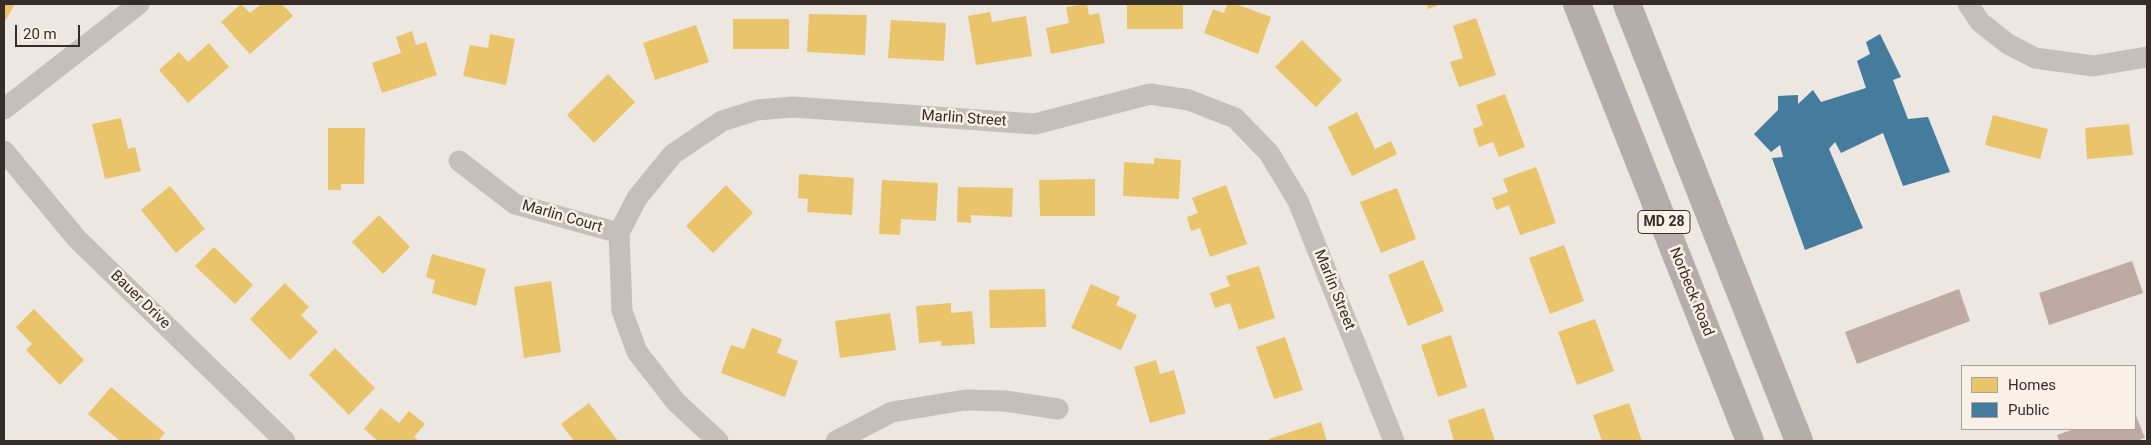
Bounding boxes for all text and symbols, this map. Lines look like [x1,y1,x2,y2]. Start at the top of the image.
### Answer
scale bar [18,15,82,47]
text: 20 m [23,25,57,43]
street label: Marlin Street [921,107,1007,131]
street label: Marlin Court [520,197,604,237]
road number: MD 28 [1638,210,1690,233]
street label: Norbeck Road [1665,245,1717,339]
street label: Marlin Street [1310,247,1358,333]
street label: Bauer Drive [106,267,174,333]
legend [1961,365,2136,430]
text: Homes [2008,376,2056,394]
text: Public [2008,401,2049,419]

